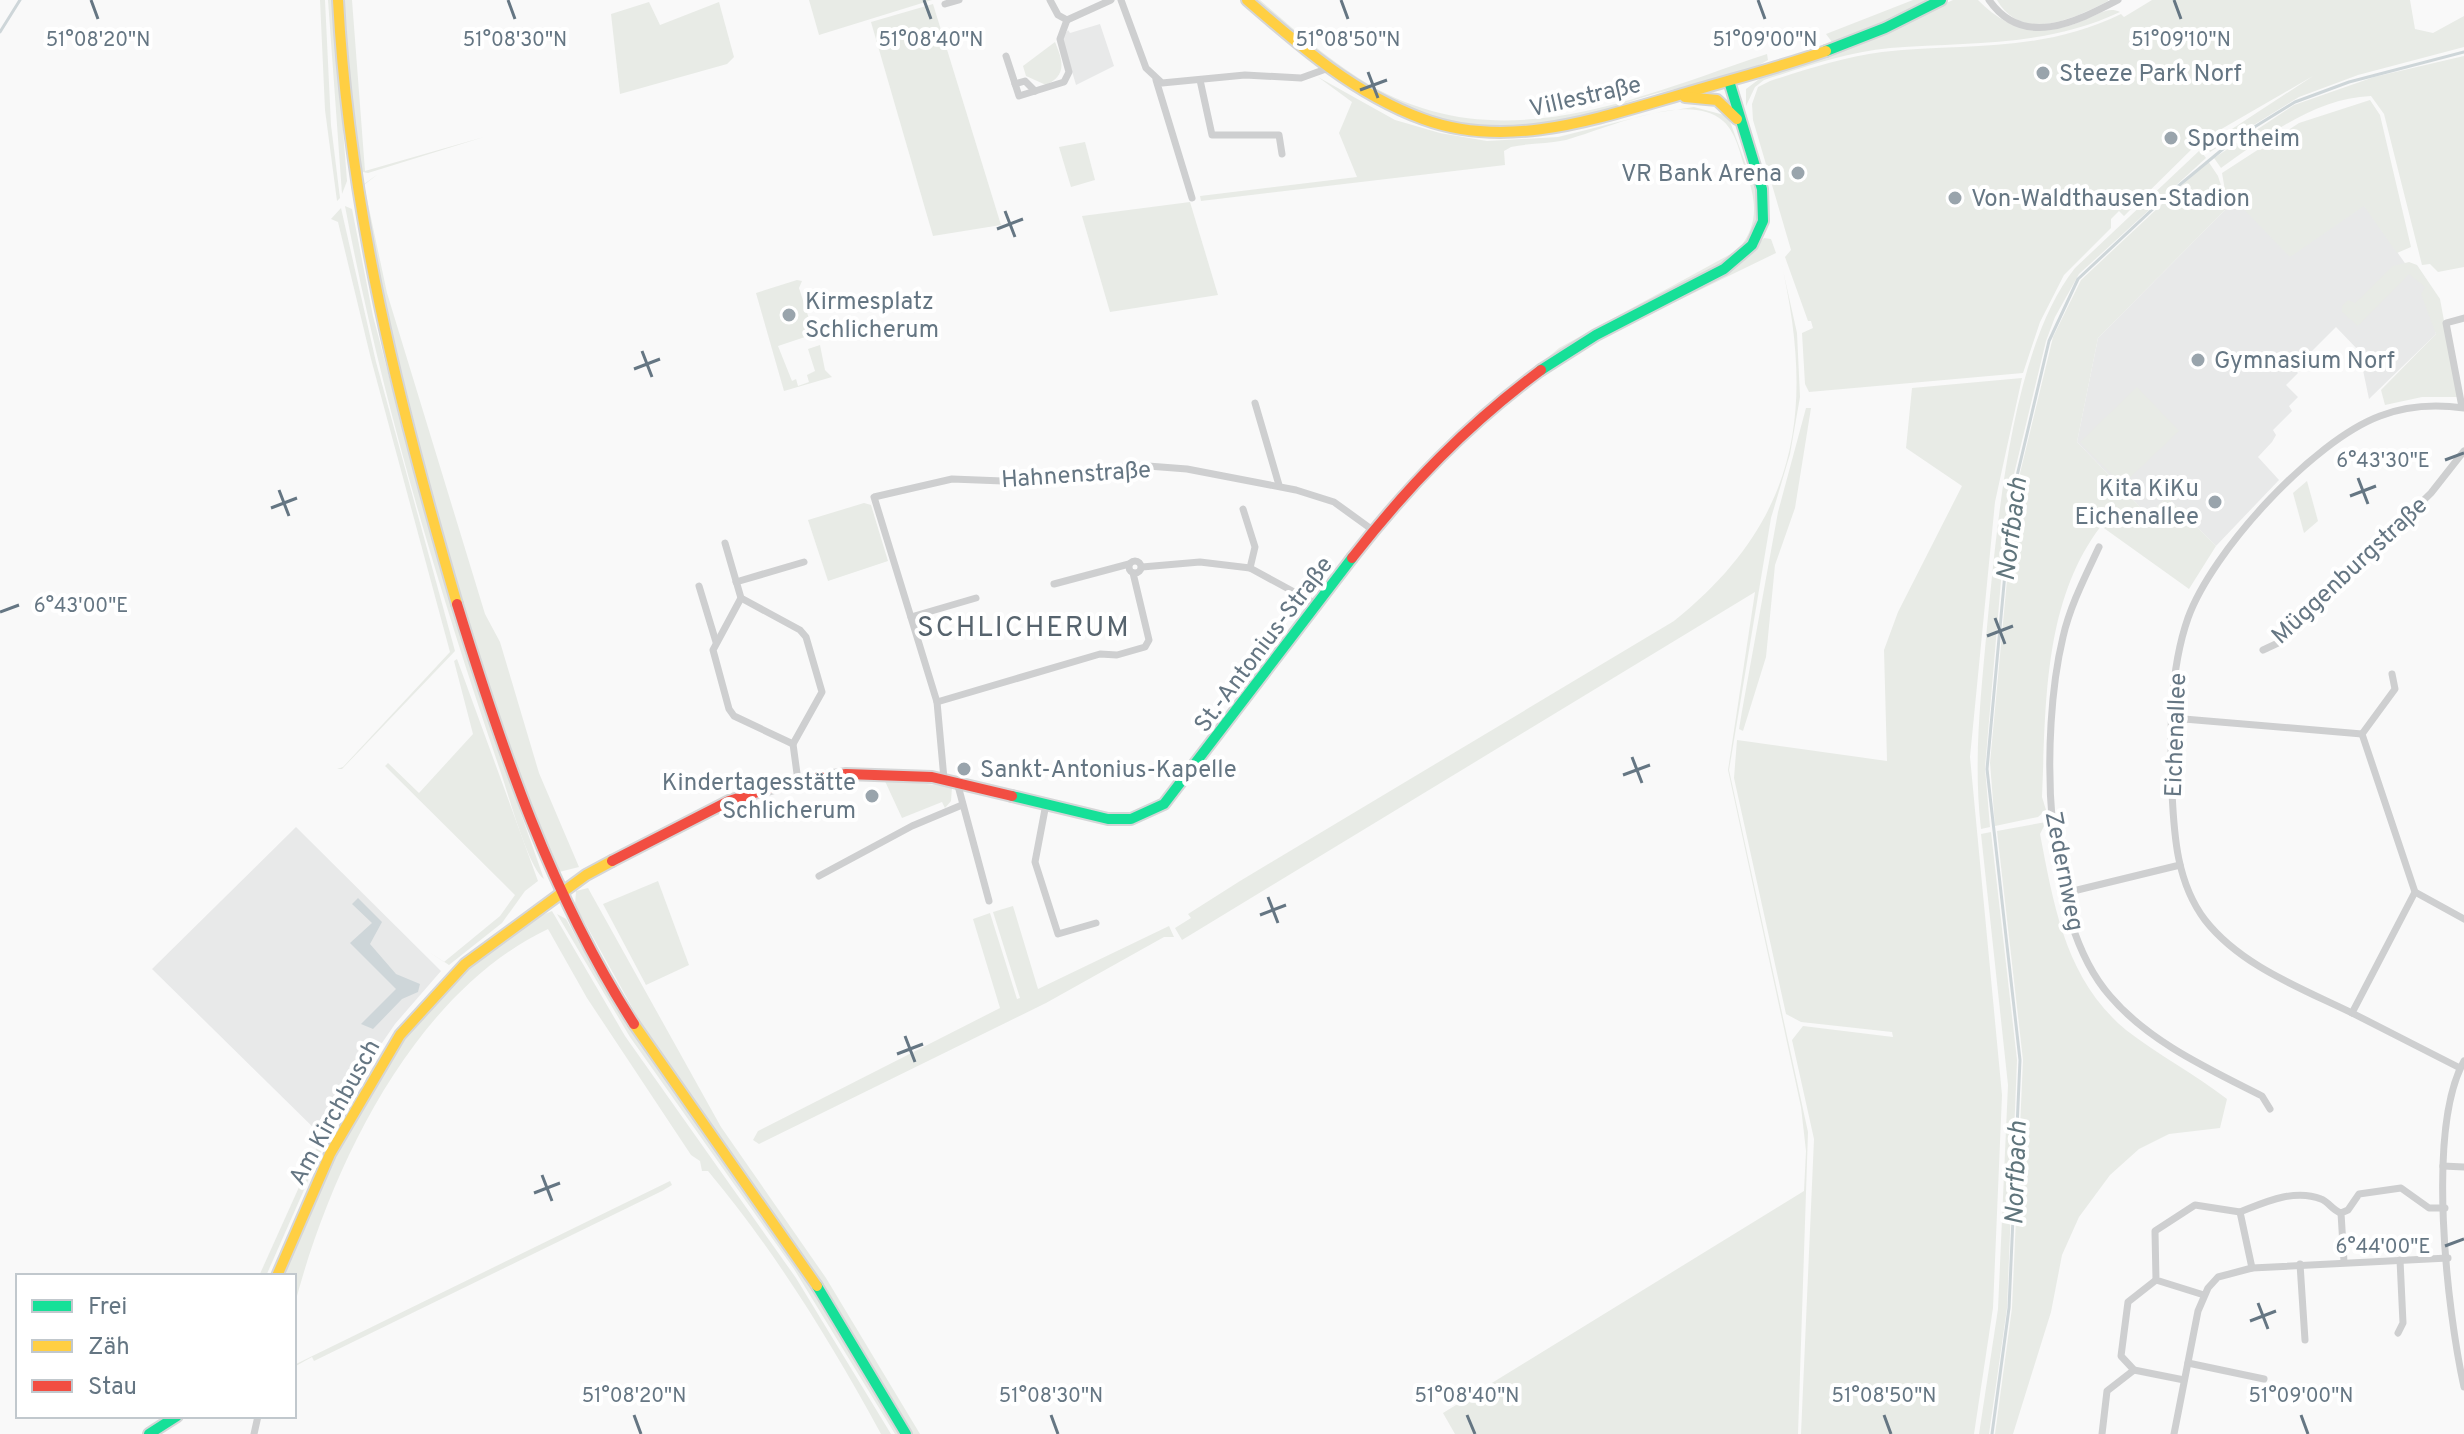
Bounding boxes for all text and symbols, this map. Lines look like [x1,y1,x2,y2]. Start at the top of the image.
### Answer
text: 51°08'20"N [46,28,150,54]
text: 51°08'30"N [463,28,567,54]
text: 51°08'40"N [879,28,983,54]
text: 51°08'50"N [1296,28,1400,54]
text: 51°09'00"N [1713,28,1817,54]
text: 51°09'10"N [2131,28,2231,54]
place label: Steeze Park Norf [2059,60,2241,90]
marker: Steeze Park Norf [2034,64,2052,82]
street label: Villestraße [1527,71,1644,125]
place label: Sportheim [2187,125,2300,155]
marker: Sportheim [2162,129,2180,147]
place label: VR Bank Arena [1621,160,1782,190]
marker: VR Bank Arena [1789,164,1807,182]
place label: Von-Waldthausen-Stadion [1971,185,2250,215]
marker: Von-Waldthausen-Stadion [1946,189,1964,207]
place label: Kirmesplatz Schlicherum [805,288,939,346]
marker: Kirmesplatz Schlicherum [780,306,798,324]
place label: Gymnasium Norf [2214,347,2395,377]
marker: Gymnasium Norf [2189,351,2207,369]
text: 6°43'30"E [2336,449,2430,475]
street label: Hahnenstraße [1000,456,1152,496]
place label: Kita KiKu Eichenallee [2074,475,2199,533]
water label: Norfbach [1991,476,2036,583]
street label: Müggenburgstraße [2266,491,2435,651]
marker: Kita KiKu Eichenallee [2206,493,2224,511]
street label: St.-Antonius-Straße [1189,551,1341,739]
text: 6°43'00"E [34,594,128,620]
district label: SCHLICHERUM [917,611,1131,647]
street label: Eichenallee [2160,672,2194,798]
place label: Sankt-Antonius-Kapelle [980,756,1237,786]
marker: Sankt-Antonius-Kapelle [955,760,973,778]
place label: Kindertagesstätte Schlicherum [662,769,856,827]
marker: Kindertagesstätte Schlicherum [863,787,881,805]
street label: Zedernweg [2037,809,2089,934]
street label: Am Kirchbusch [283,1035,388,1191]
water label: Norfbach [1999,1121,2036,1226]
text: 6°44'00"E [2336,1235,2430,1261]
legend [16,1274,296,1418]
text: Frei [88,1293,127,1323]
text: Zäh [88,1333,130,1363]
text: Stau [88,1373,137,1403]
text: 51°08'20"N [582,1384,686,1410]
text: 51°08'30"N [999,1384,1103,1410]
text: 51°08'40"N [1415,1384,1519,1410]
text: 51°08'50"N [1832,1384,1936,1410]
text: 51°09'00"N [2249,1384,2353,1410]

